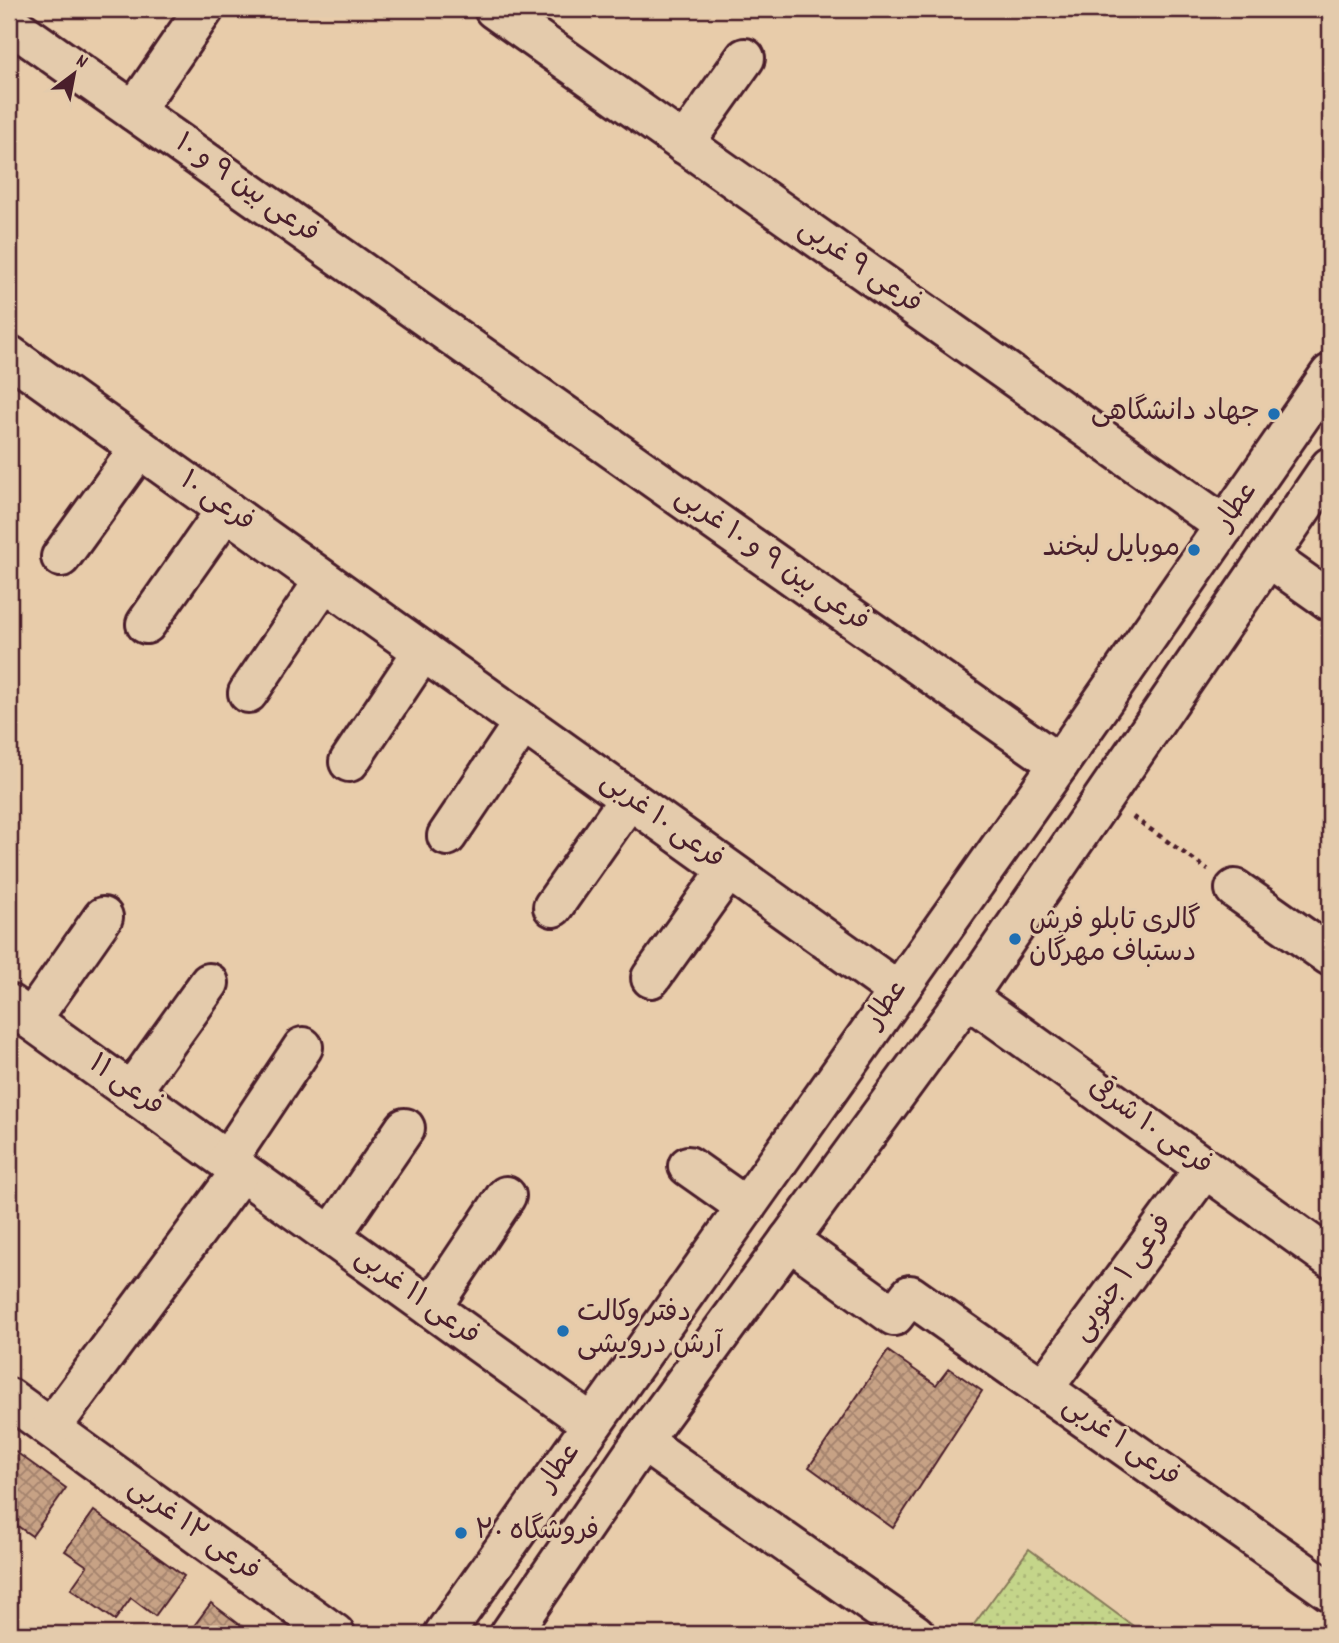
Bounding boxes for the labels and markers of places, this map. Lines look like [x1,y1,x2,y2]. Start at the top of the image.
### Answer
place label: جهاد دانشگاهی [1091,393,1260,434]
marker: جهاد دانشگاهی [1266,406,1282,422]
place label: موبایل لبخند [1042,530,1180,570]
marker: موبایل لبخند [1186,542,1202,558]
place label: گالری تابلو فرش دستباف مهرگان [1029,902,1201,975]
marker: گالری تابلو فرش دستباف مهرگان [1007,931,1023,947]
place label: دفتر وکالت آرش درویشی [577,1295,723,1367]
marker: دفتر وکالت آرش درویشی [555,1323,571,1339]
place label: فروشگاه ۲۰ [475,1512,599,1553]
marker: فروشگاه ۲۰ [453,1525,469,1541]

